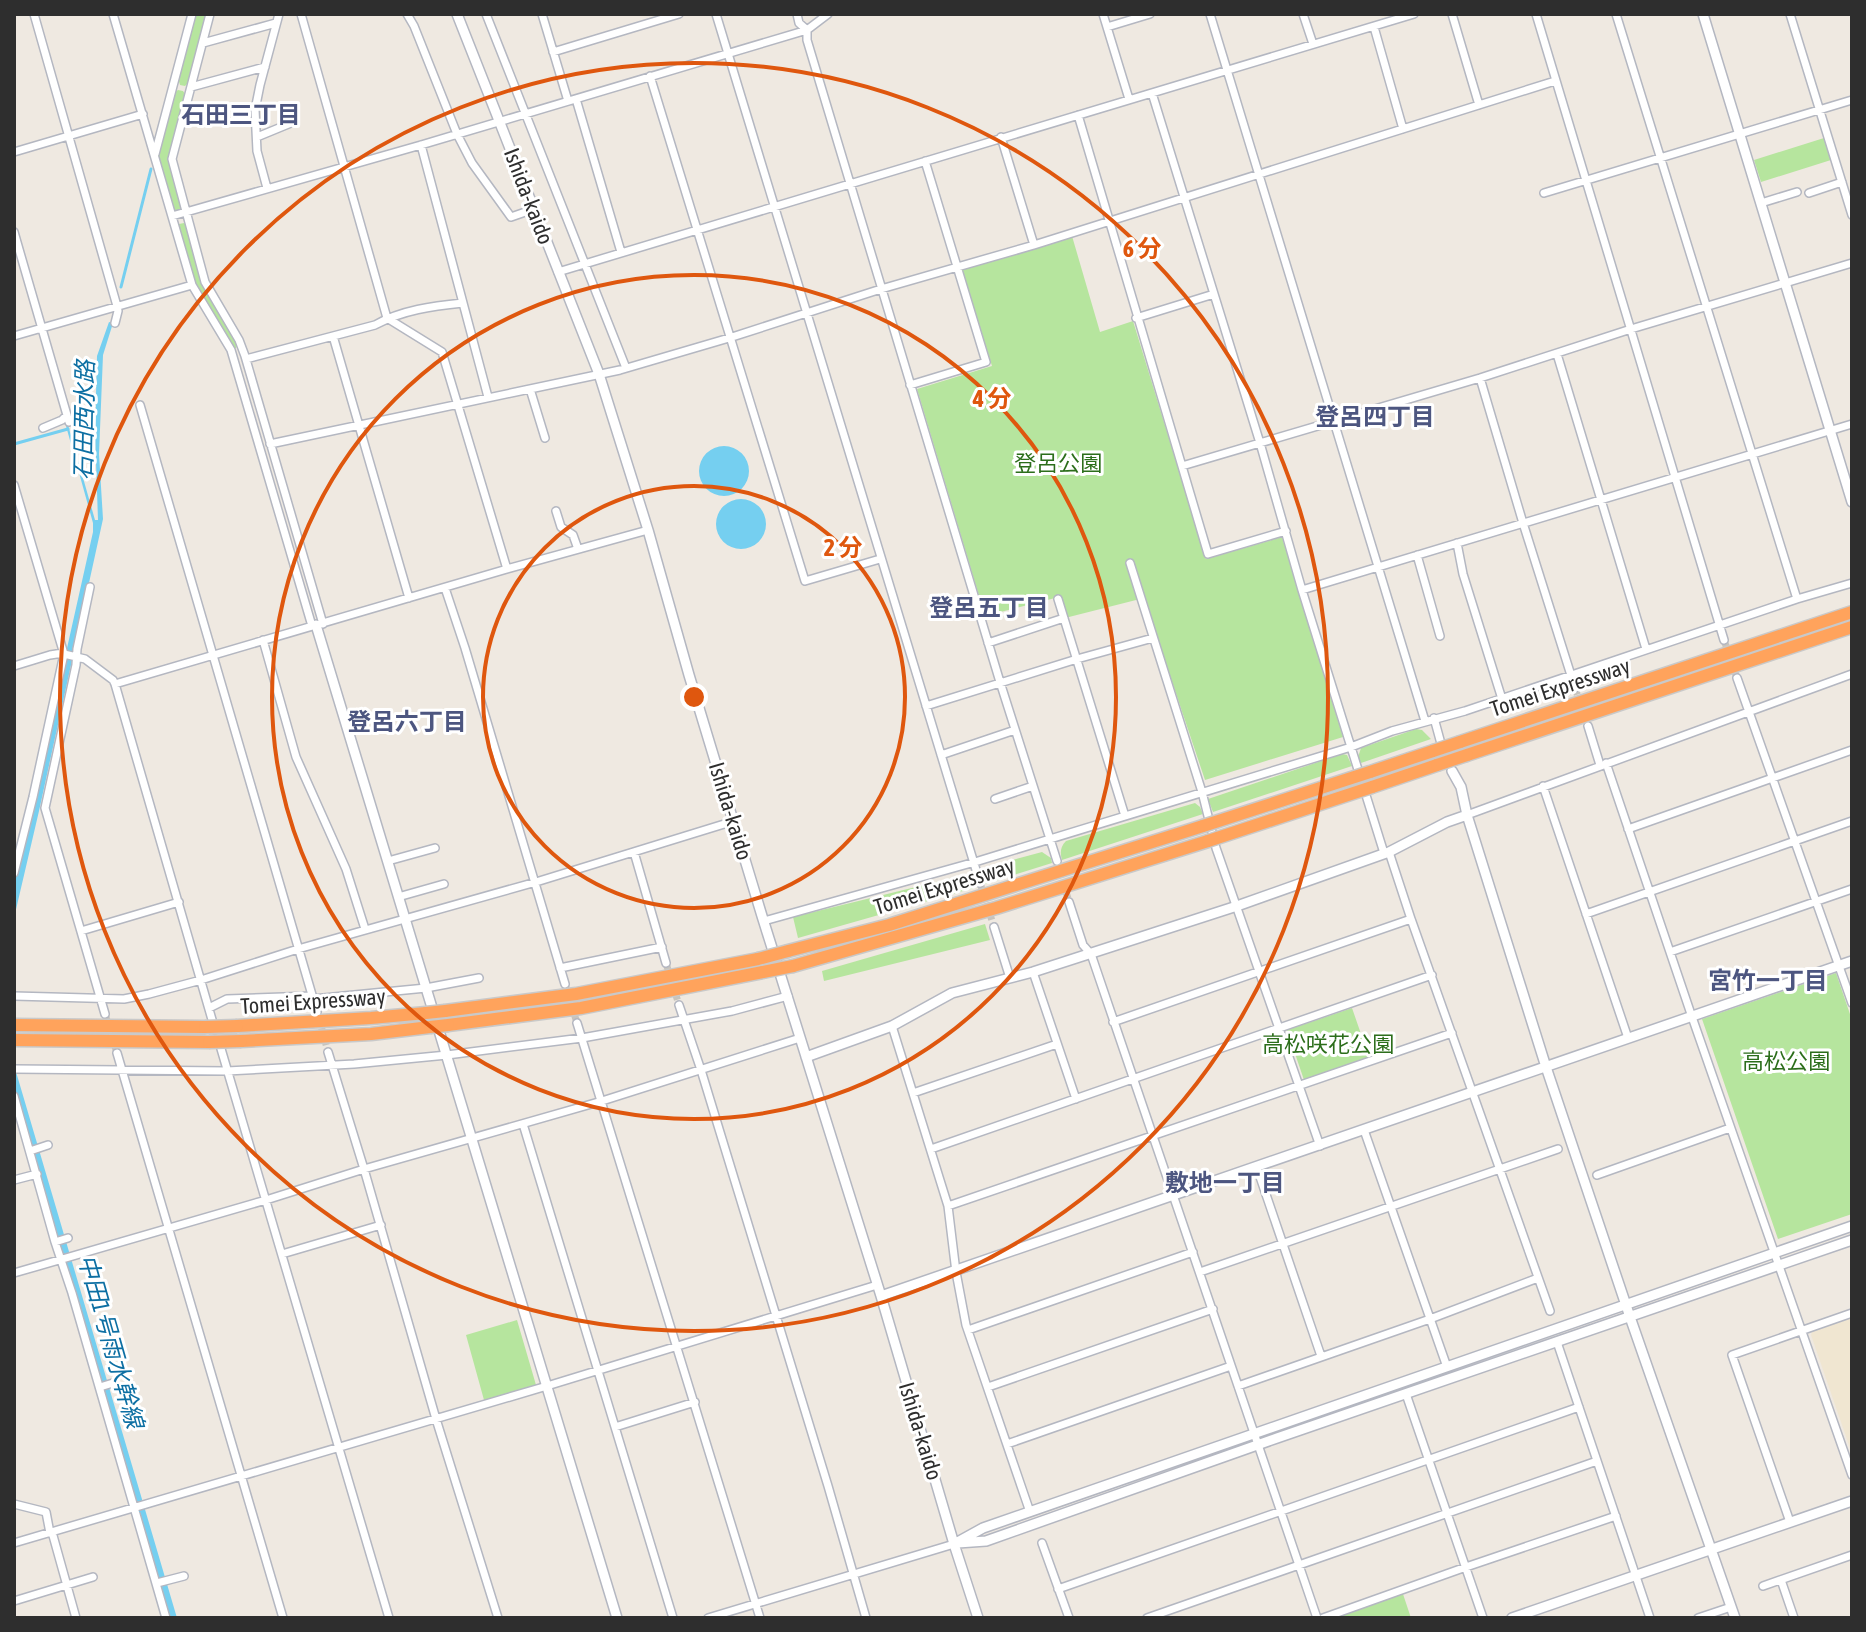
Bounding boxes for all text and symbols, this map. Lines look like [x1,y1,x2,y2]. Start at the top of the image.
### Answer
district label: 石田三丁目 [181,101,301,128]
street label: Ishida-kaido [499,144,559,248]
text: 6 分 [1123,235,1161,262]
water label: 石田西水路 [69,358,99,480]
text: 4 分 [972,385,1011,412]
district label: 登呂四丁目 [1315,403,1435,430]
park label: 登呂公園 [1014,450,1102,476]
text: 2 分 [824,534,862,561]
district label: 登呂五丁目 [929,594,1049,621]
street label: Tomei Expressway [1487,652,1633,722]
centre of rings [680,683,708,711]
district label: 登呂六丁目 [347,708,467,735]
street label: Ishida-kaido [704,759,758,863]
street label: Tomei Expressway [871,852,1017,920]
district label: 宮竹一丁目 [1708,967,1828,994]
street label: Tomei Expressway [240,983,386,1019]
park label: 高松咲花公園 [1262,1031,1394,1057]
park label: 高松公園 [1742,1048,1830,1074]
district label: 敷地一丁目 [1165,1169,1285,1196]
water label: 中田1号雨水幹線 [73,1251,150,1434]
street label: Ishida-kaido [894,1379,948,1483]

